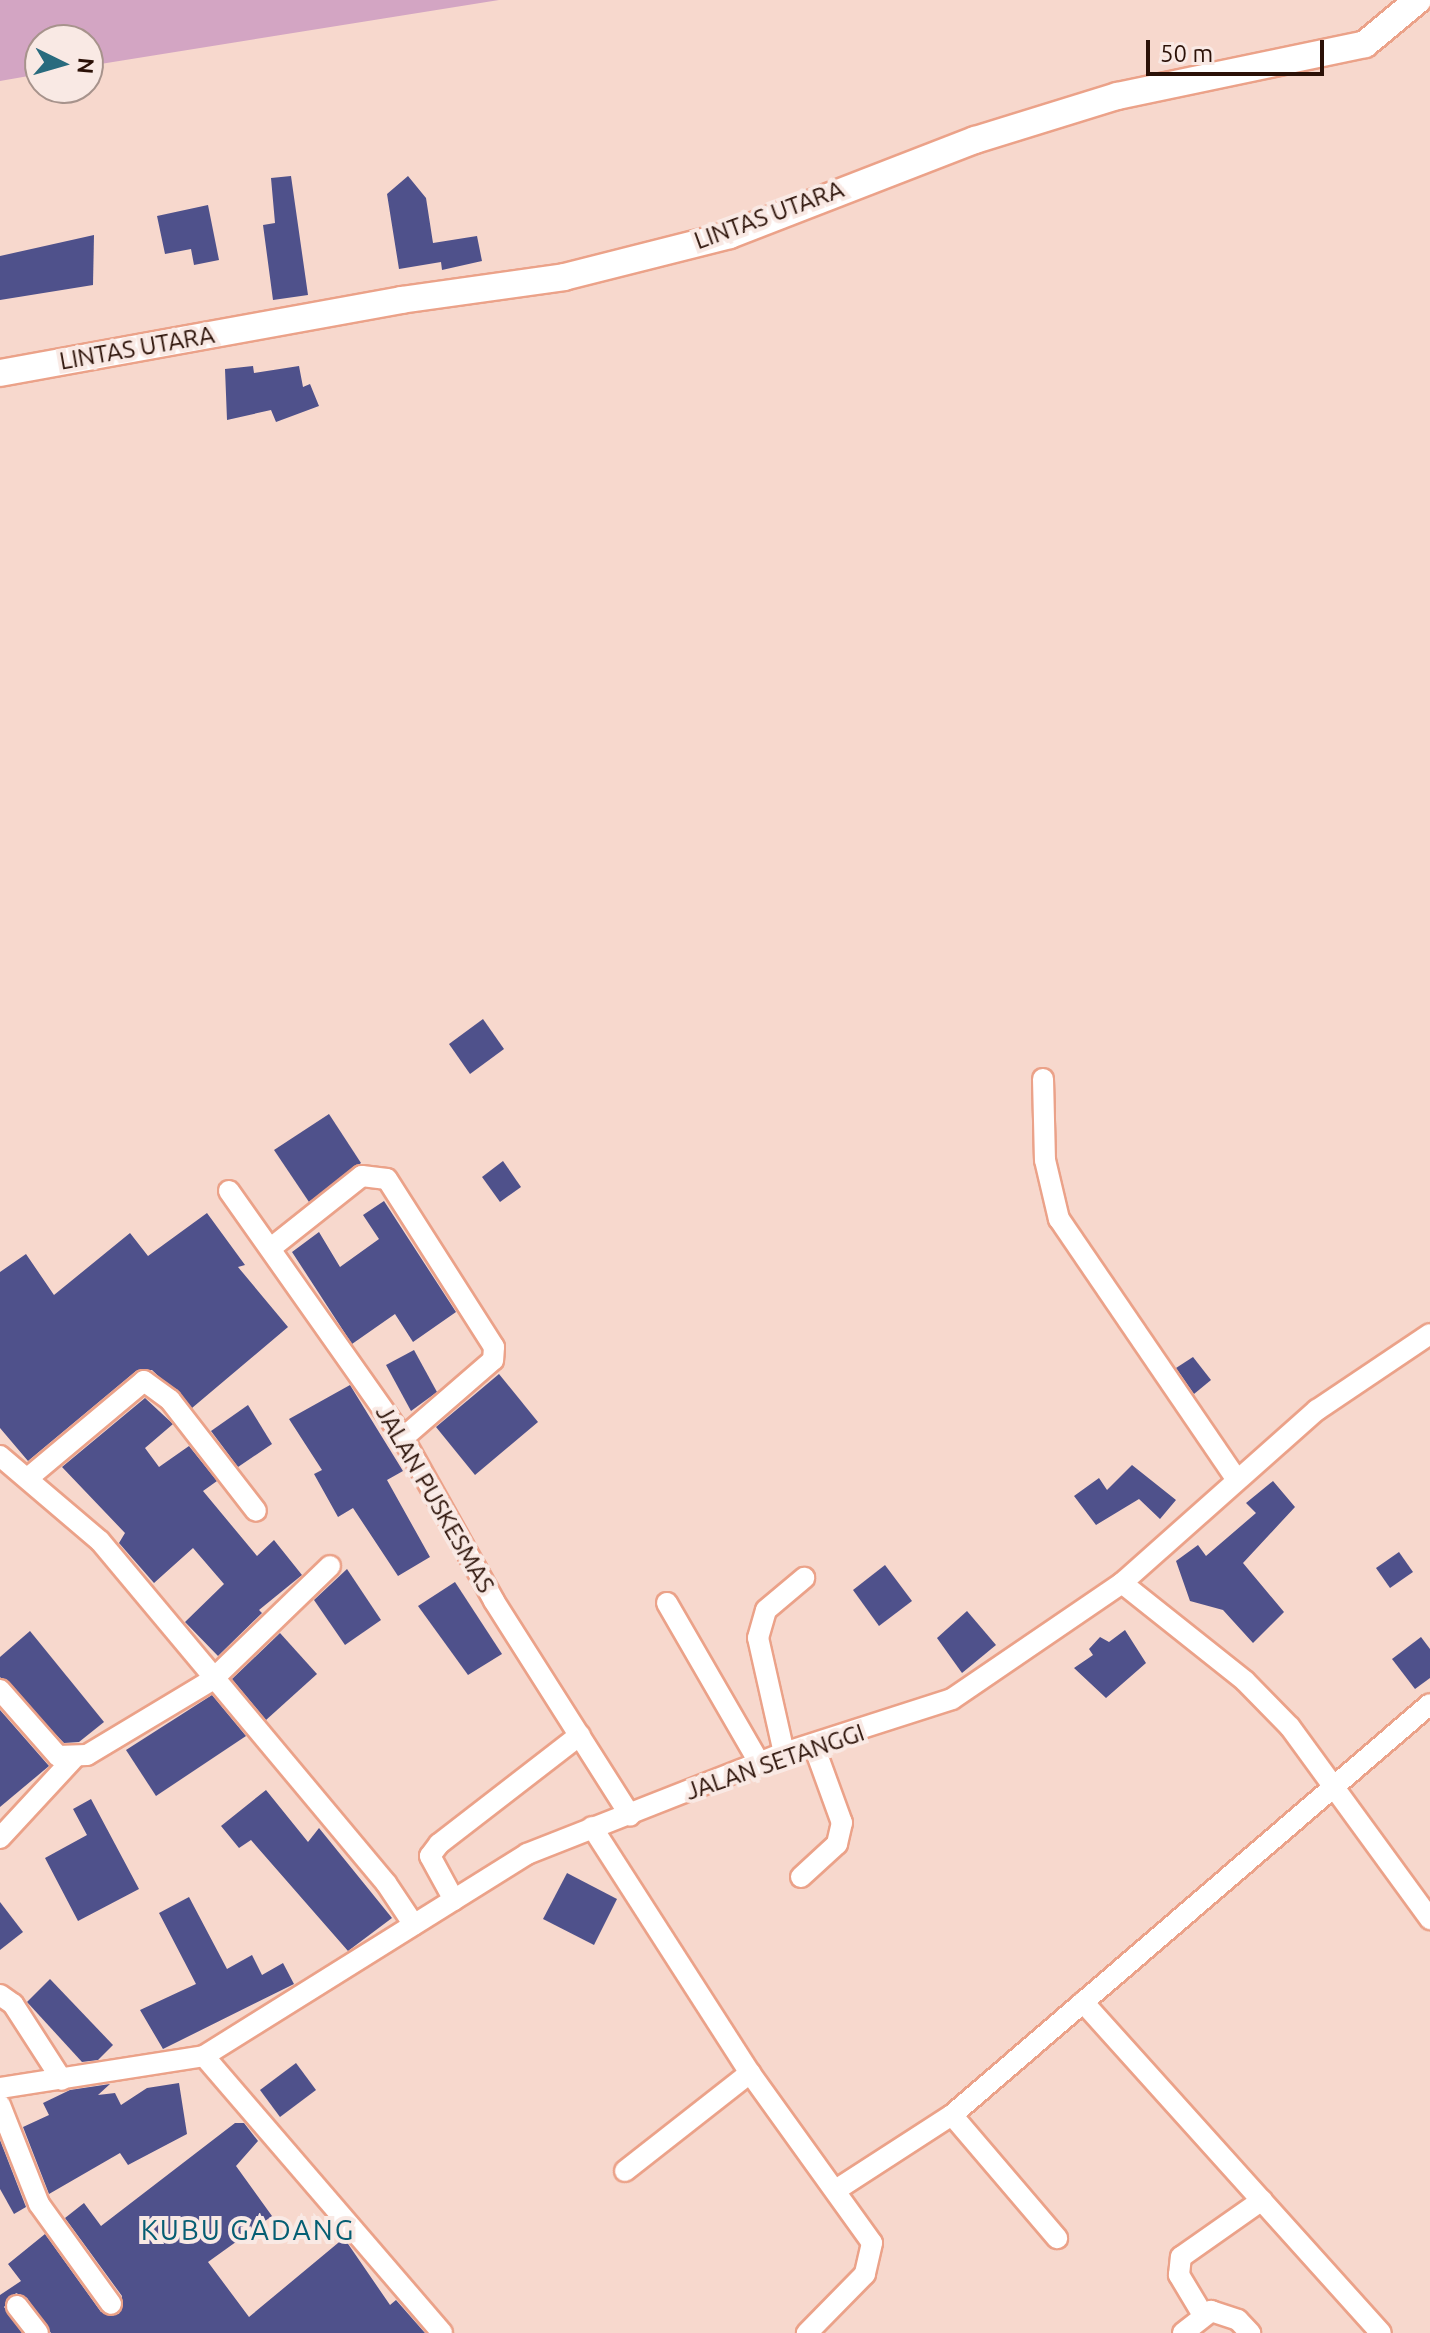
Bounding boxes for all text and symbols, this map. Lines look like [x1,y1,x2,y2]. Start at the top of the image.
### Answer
north arrow [24,24,104,104]
scale bar [1150,24,1328,74]
text: 50 m [1160,40,1213,67]
text: N [73,57,100,75]
street label: LINTAS UTARA [690,175,848,255]
street label: LINTAS UTARA [57,320,217,376]
street label: JALAN PUSKESMAS [370,1400,500,1598]
street label: JALAN SETANGGI [682,1718,868,1806]
district label: KUBU GADANG [141,2213,355,2247]

